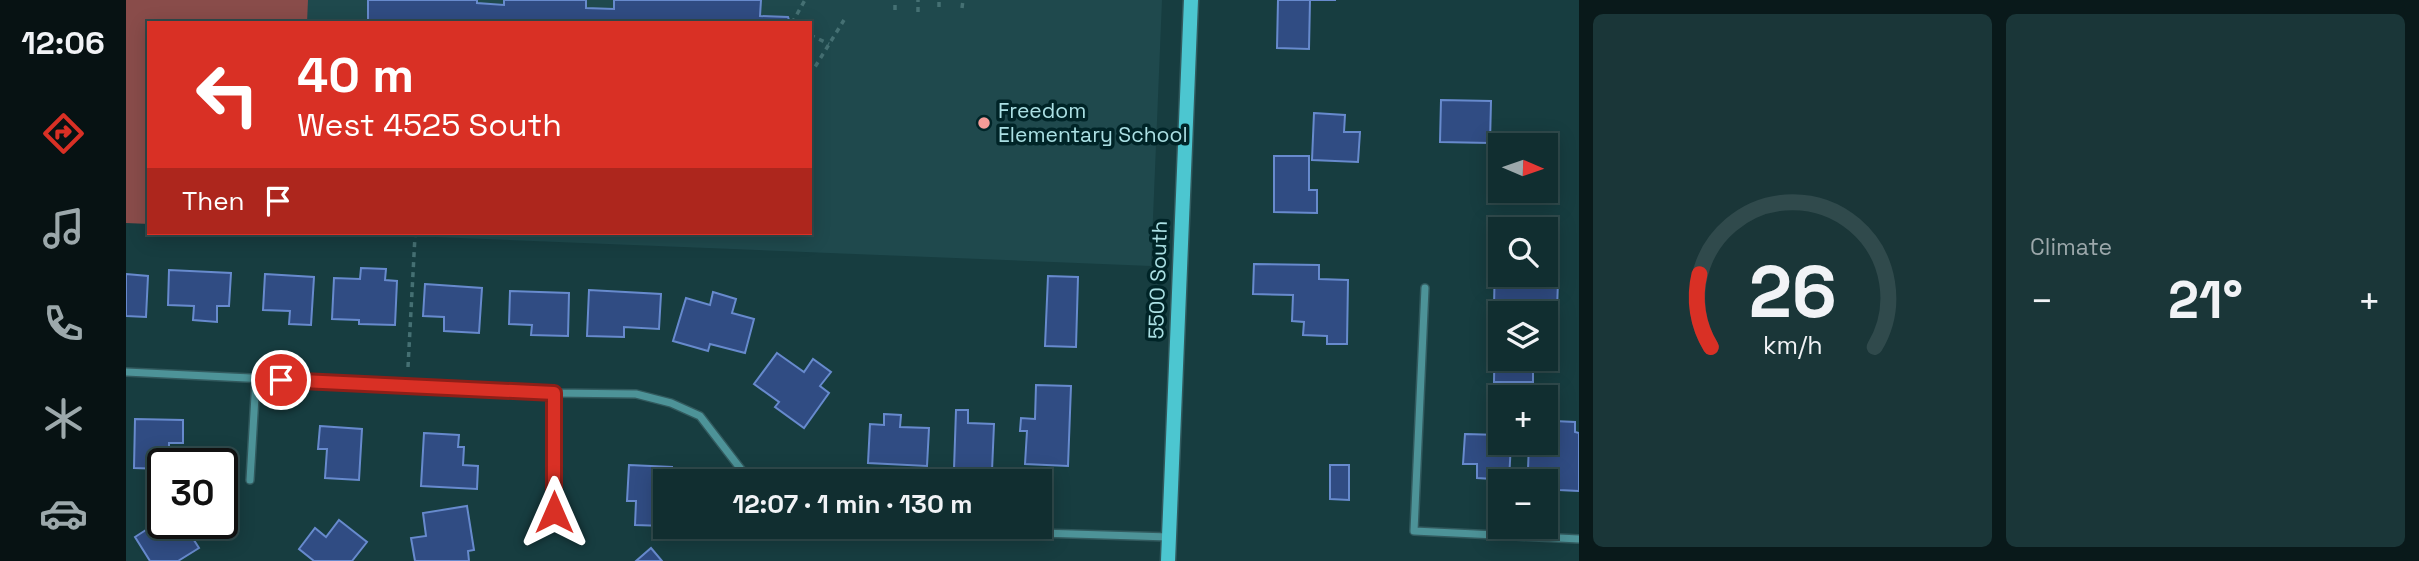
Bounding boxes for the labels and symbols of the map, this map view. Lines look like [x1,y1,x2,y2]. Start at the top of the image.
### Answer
place label: Freedom Elementary School [998,97,1188,148]
marker: Freedom Elementary School [976,115,992,131]
north arrow [1488,133,1558,203]
street label: 5500 South [1142,220,1173,340]
pin [251,350,311,410]
speed limit sign: 30 [147,448,238,539]
position arrow [517,475,591,549]

